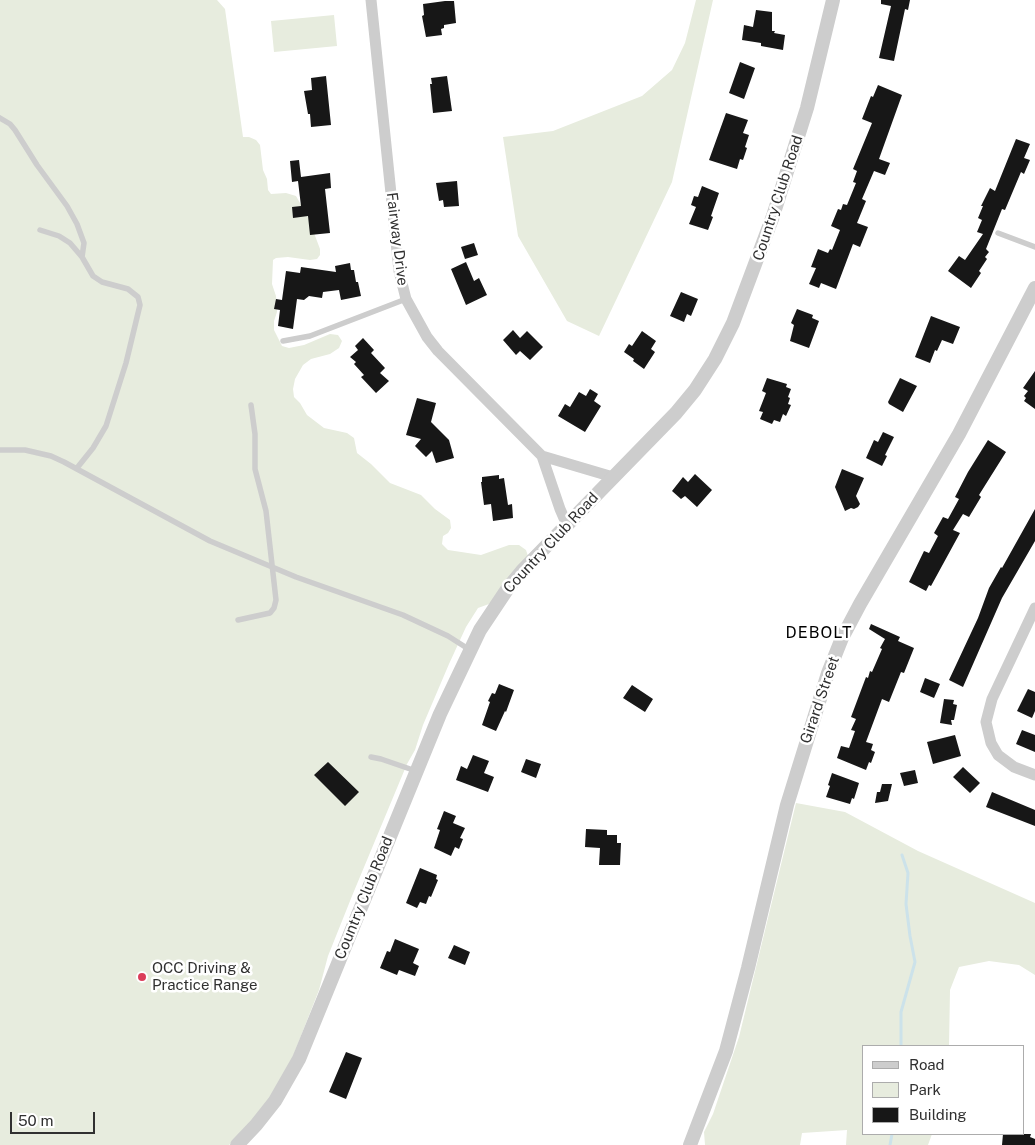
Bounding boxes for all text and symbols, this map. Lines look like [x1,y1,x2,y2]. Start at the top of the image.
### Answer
street label: Country Club Road [749,133,807,263]
street label: Fairway Drive [382,191,412,287]
street label: Country Club Road [500,489,602,597]
district label: DEBOLT [785,623,853,643]
street label: Girard Street [797,654,843,746]
street label: Country Club Road [331,834,397,962]
place label: OCC Driving & Practice Range [152,959,258,994]
marker: OCC Driving & Practice Range [136,971,148,983]
legend [862,1045,1025,1135]
text: Road [909,1056,945,1073]
text: Park [909,1081,941,1098]
scale bar [12,1102,98,1134]
text: Building [909,1106,967,1123]
text: 50 m [18,1112,53,1129]

